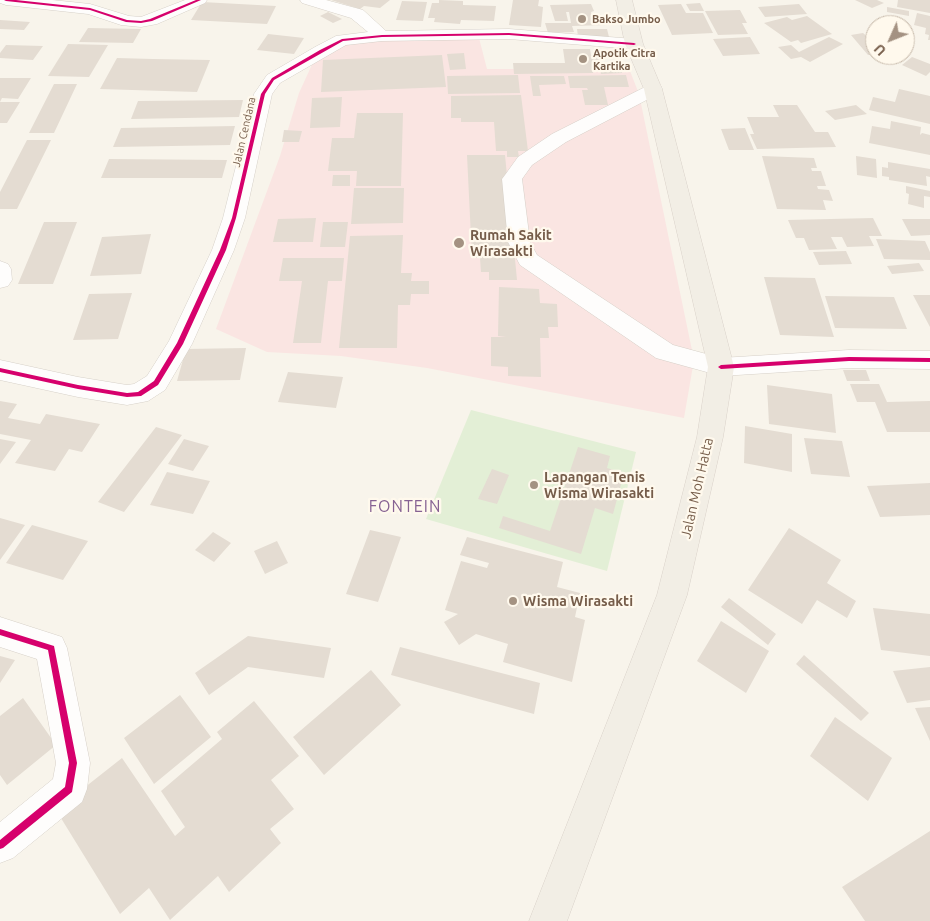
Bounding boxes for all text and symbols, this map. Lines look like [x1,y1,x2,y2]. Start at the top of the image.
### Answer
place label: Bakso Jumbo [592,12,661,26]
marker: Bakso Jumbo [576,13,588,25]
north arrow [865,15,915,65]
text: U [871,41,889,59]
place label: Apotik Citra Kartika [593,46,656,72]
marker: Apotik Citra Kartika [577,53,589,65]
street label: Jalan Cendana [230,96,258,168]
place label: Rumah Sakit Wirasakti [470,227,552,260]
marker: Rumah Sakit Wirasakti [452,236,466,250]
street label: Jalan Moh Hatta [677,436,717,540]
place label: Lapangan Tenis Wisma Wirasakti [544,469,654,502]
marker: Lapangan Tenis Wisma Wirasakti [528,479,540,491]
district label: FONTEIN [368,497,442,517]
place label: Wisma Wirasakti [523,593,633,609]
marker: Wisma Wirasakti [507,595,519,607]

